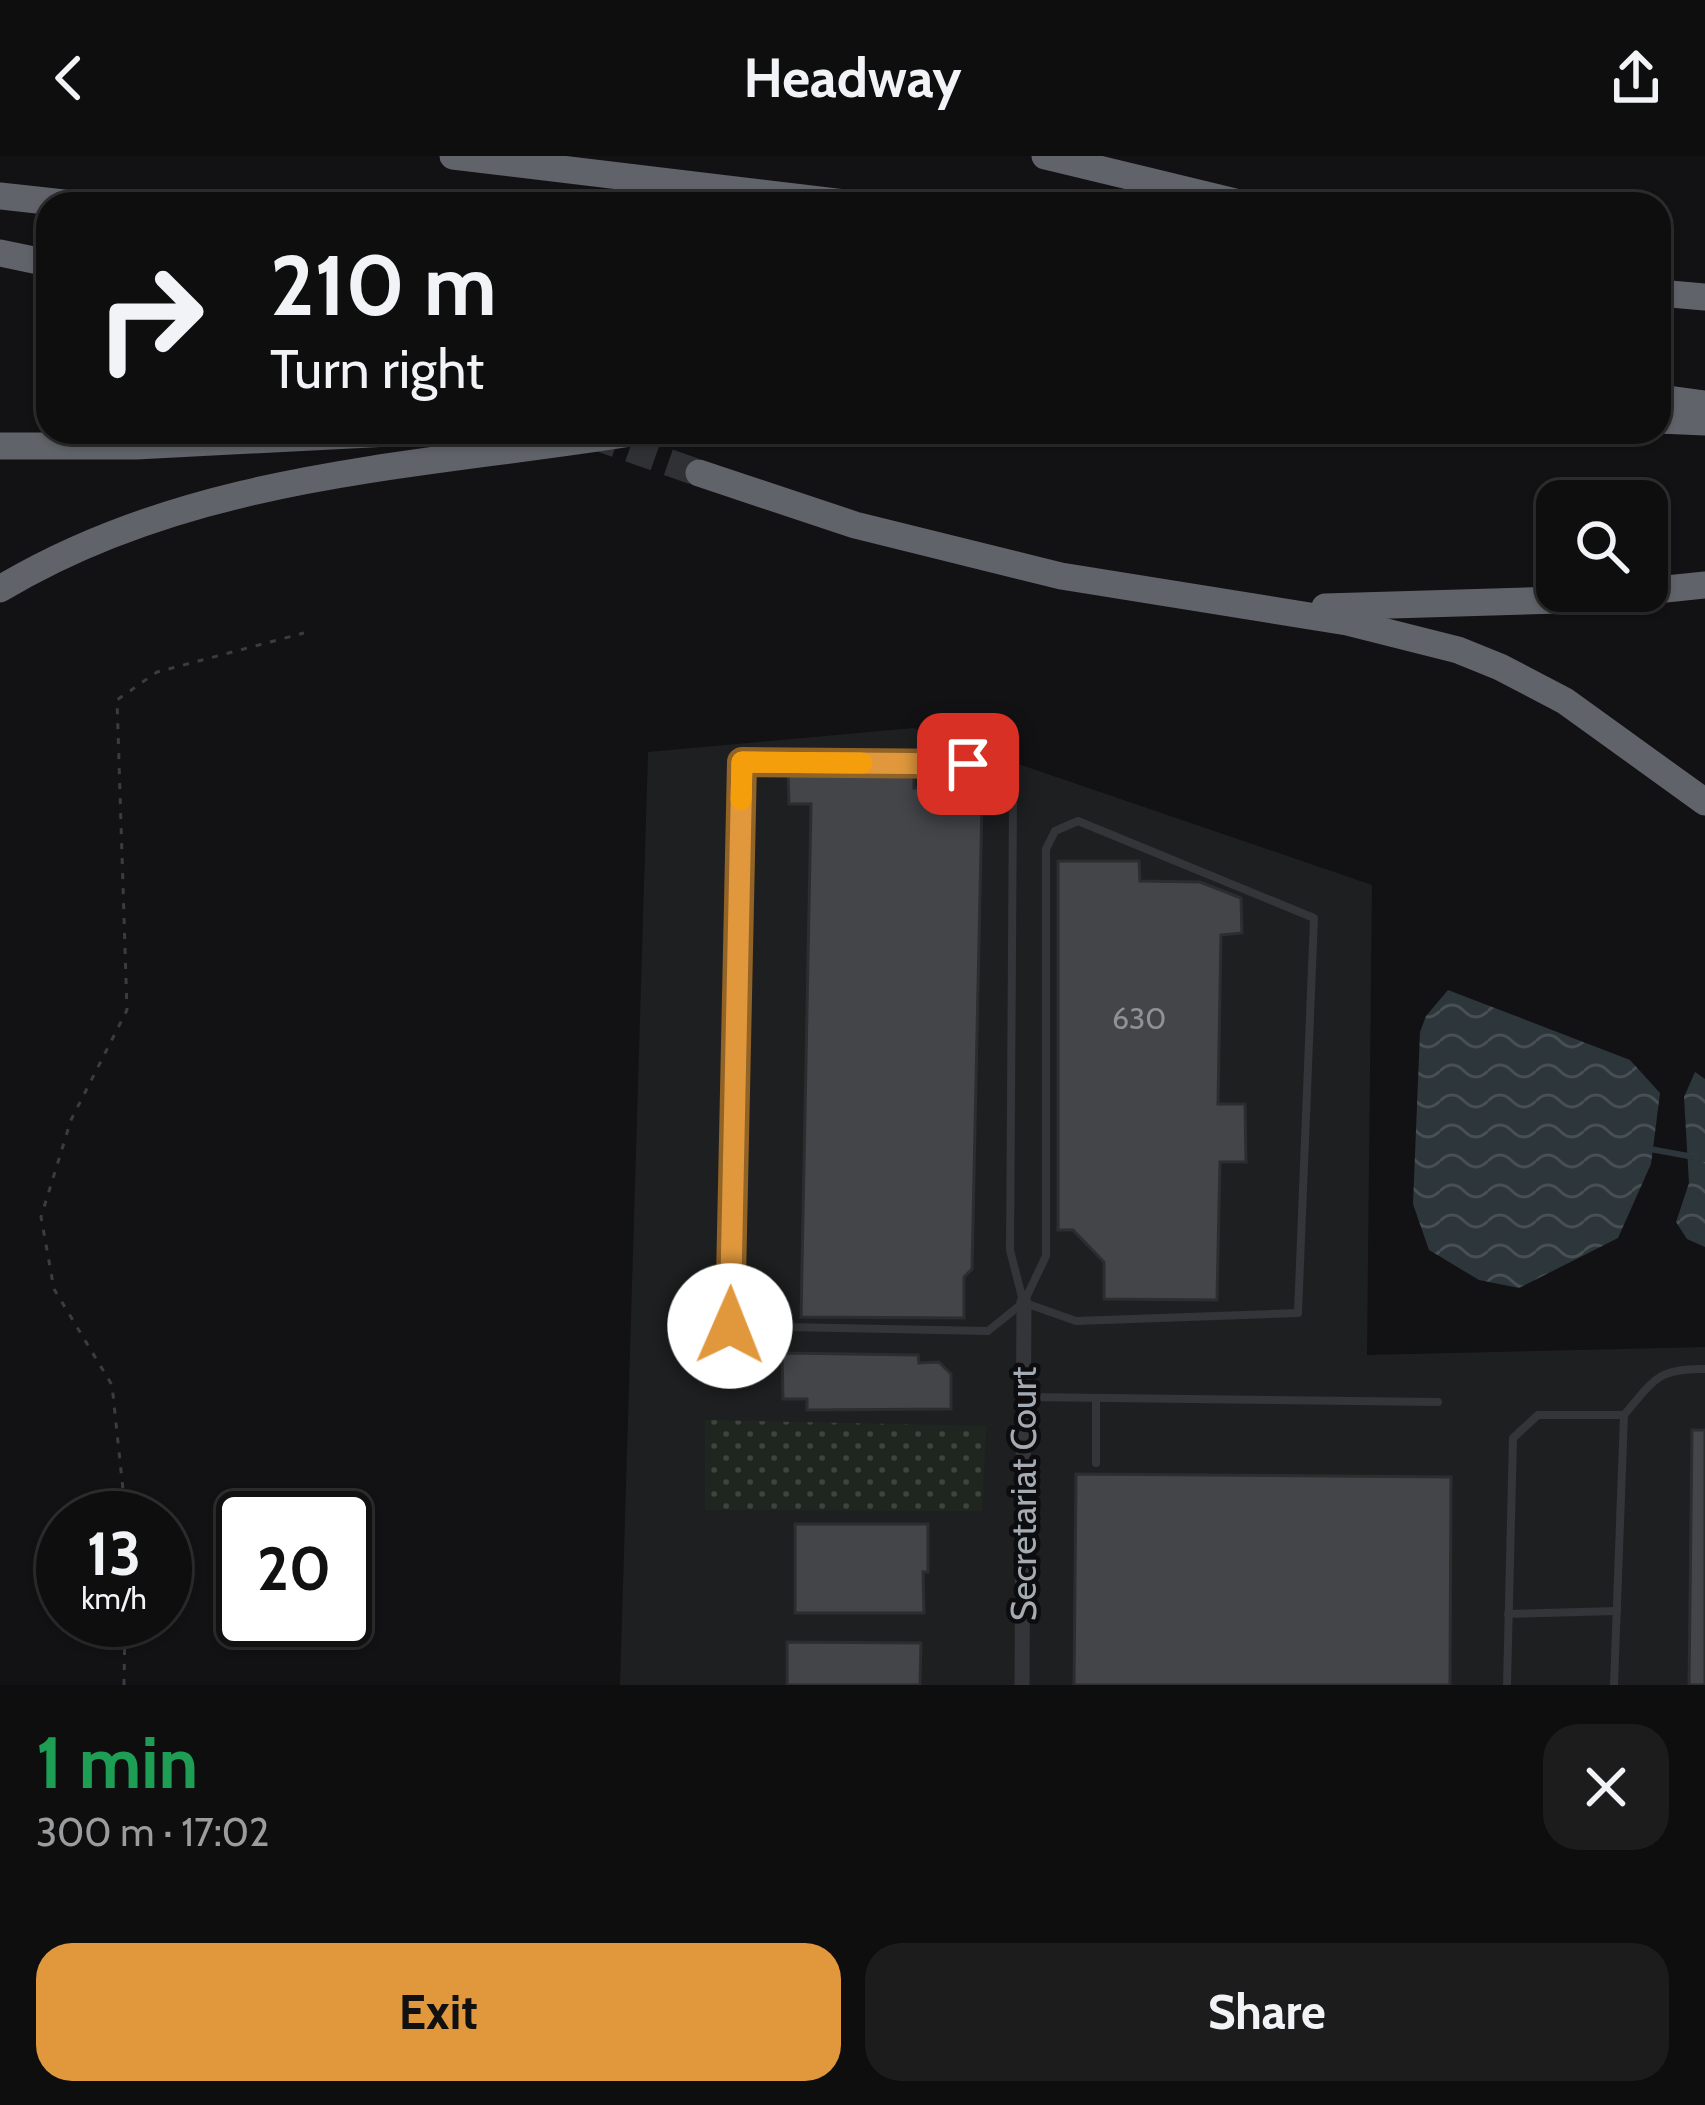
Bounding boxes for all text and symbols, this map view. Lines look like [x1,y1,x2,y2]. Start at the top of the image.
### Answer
icon: back [36,45,102,111]
text: Headway [744,45,961,111]
icon: share [1603,45,1669,111]
text: 210 m [270,234,497,336]
icon: right [72,240,228,396]
text: Turn right [270,336,484,402]
map controls [1536,480,1668,612]
button: search [1536,480,1668,612]
pin [917,713,1019,815]
icon: arrive [935,731,1001,797]
house number: 630 [1112,1000,1166,1037]
position arrow [667,1263,793,1389]
street label: Secretariat Court [1001,1367,1045,1621]
speed limit sign: 20 [216,1491,372,1647]
text: 13 [87,1517,141,1590]
text: km/h [81,1580,147,1617]
text: 1 min [36,1719,198,1806]
button: close [1543,1724,1669,1850]
text: 300 m · 17:02 [36,1808,269,1856]
button: Exit [36,1943,841,2081]
button: Share [865,1943,1669,2081]

